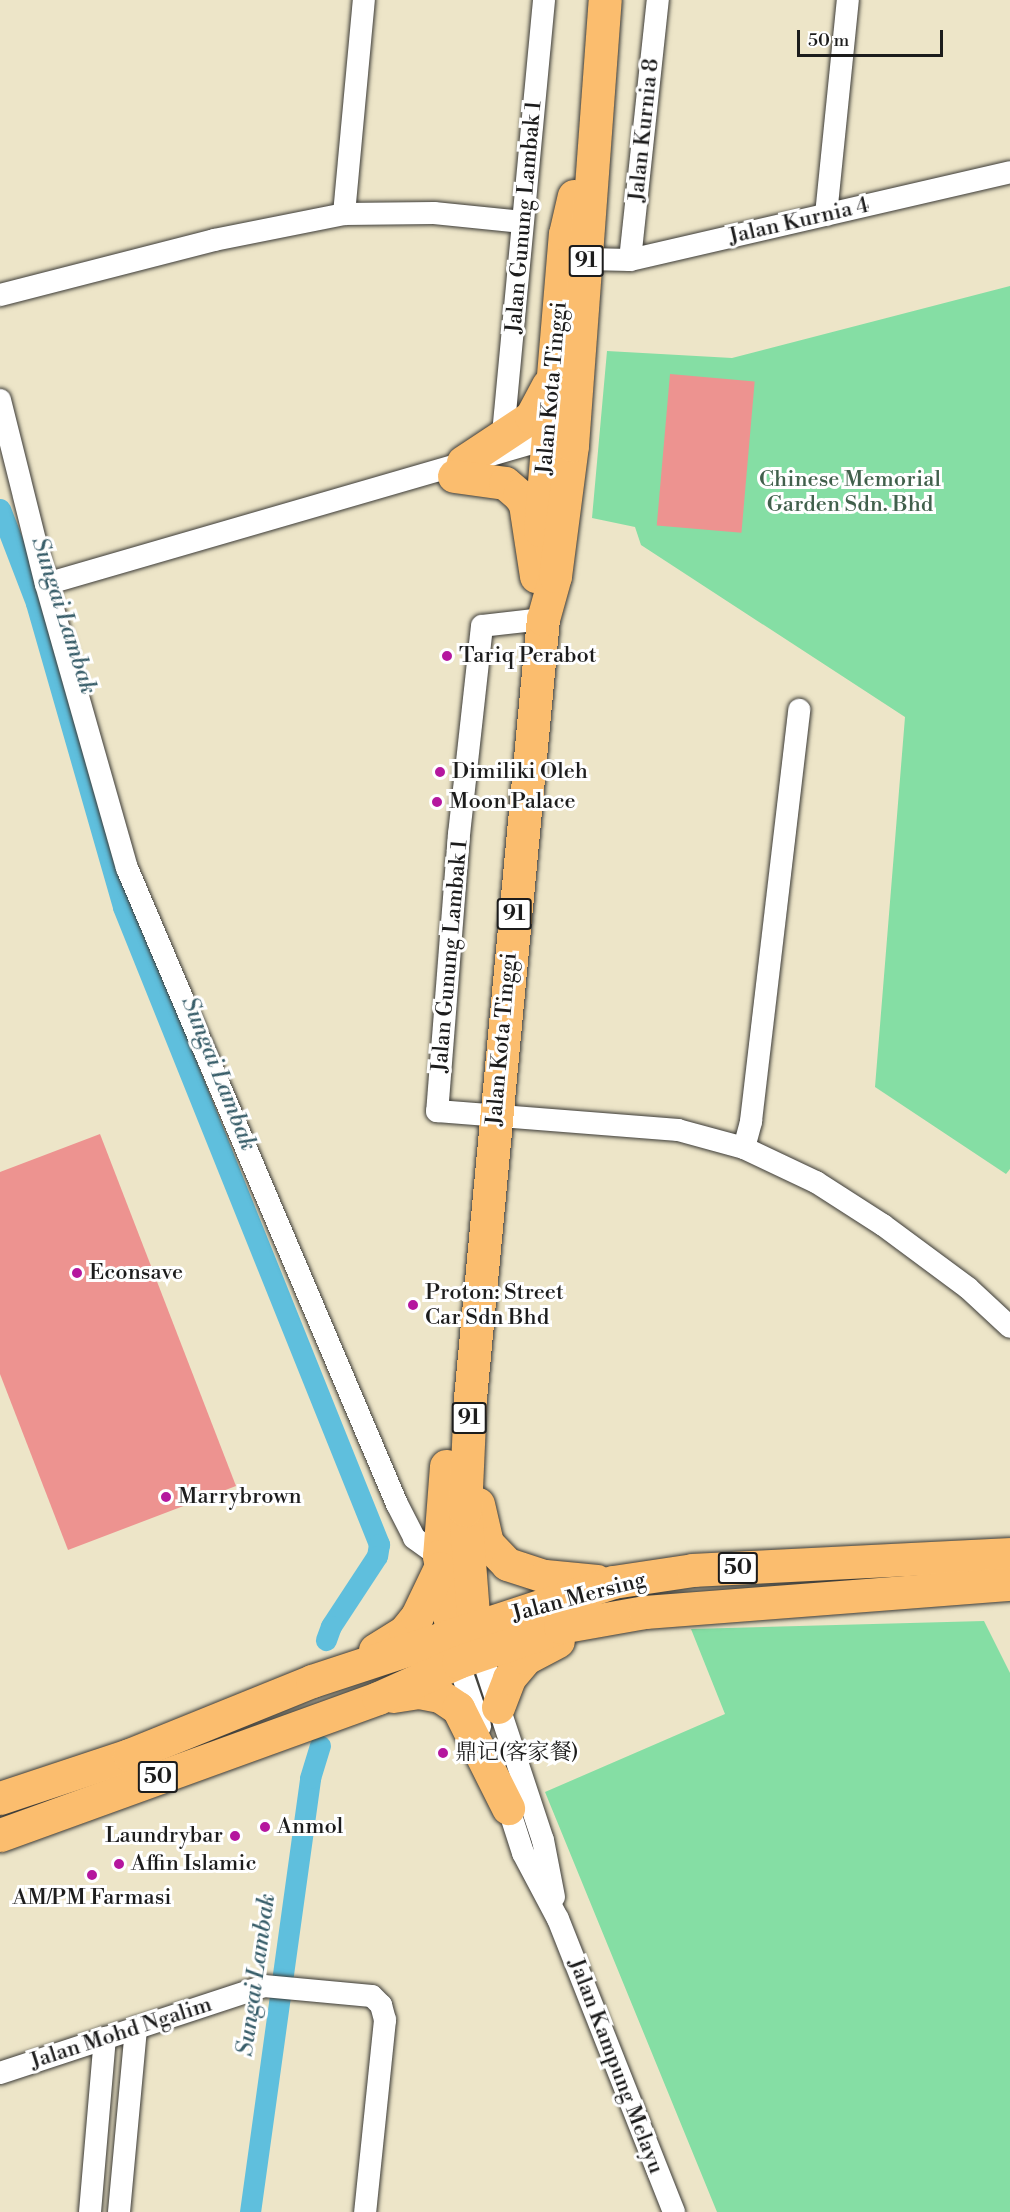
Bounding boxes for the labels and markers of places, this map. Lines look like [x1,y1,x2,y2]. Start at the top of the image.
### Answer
place label: Tariq Perabot [459,643,597,669]
marker: Tariq Perabot [440,649,454,663]
place label: Dimiliki Oleh [452,759,588,785]
marker: Dimiliki Oleh [433,765,447,779]
place label: Moon Palace [449,789,576,815]
marker: Moon Palace [430,795,444,809]
place label: Econsave [89,1260,183,1286]
marker: Econsave [70,1266,84,1280]
place label: Proton: Street Car Sdn Bhd [425,1279,564,1330]
marker: Proton: Street Car Sdn Bhd [406,1298,420,1312]
place label: Marrybrown [178,1484,302,1510]
marker: Marrybrown [159,1490,173,1504]
place label: 鼎记(客家餐) [455,1740,579,1766]
marker: 鼎记(客家餐) [436,1746,450,1760]
place label: Anmol [277,1814,343,1840]
marker: Anmol [258,1820,272,1834]
place label: Laundrybar [105,1823,223,1849]
marker: Laundrybar [228,1829,242,1843]
place label: Affin Islamic [131,1851,257,1877]
marker: Affin Islamic [112,1857,126,1871]
marker: AM/PM Farmasi [85,1868,99,1882]
place label: AM/PM Farmasi [12,1885,172,1911]

